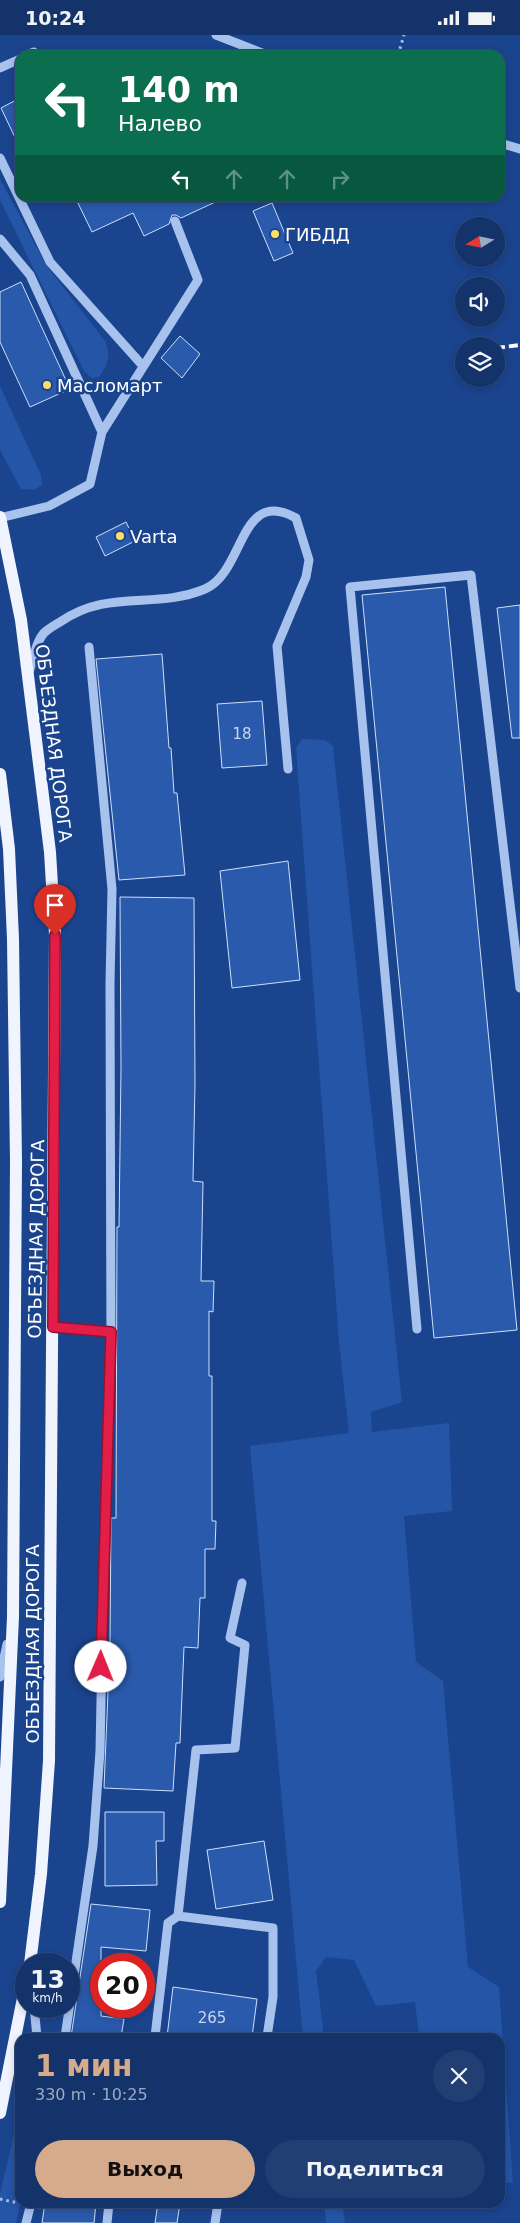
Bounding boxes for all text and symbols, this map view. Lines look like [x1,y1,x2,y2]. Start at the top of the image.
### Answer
text: 10:24 [25,7,85,29]
icon: left [35,70,100,135]
text: 140 m [118,70,240,110]
text: Налево [118,111,202,136]
icon: left [167,165,195,193]
icon: ahead [220,165,248,193]
icon: ahead [273,165,301,193]
icon: right [326,165,354,193]
north arrow [455,217,505,267]
map controls [455,217,505,387]
place label: ГИБДД [285,224,350,245]
marker: ГИБДД [269,228,281,240]
button: sound [455,277,505,327]
button: layers [455,337,505,387]
place label: Масломарт [57,375,163,396]
marker: Масломарт [41,379,53,391]
place label: Varta [130,526,177,547]
marker: Varta [114,530,126,542]
street label: ОБЪЕЗДНАЯ ДОРОГА [31,643,77,844]
house number: 18 [232,725,252,743]
pin [34,884,76,935]
icon: arrive [41,891,69,919]
street label: ОБЪЕЗДНАЯ ДОРОГА [24,1139,48,1339]
street label: ОБЪЕЗДНАЯ ДОРОГА [22,1544,43,1744]
position arrow [74,1640,126,1692]
speed limit sign: 20 [90,1953,155,2018]
text: 13 [30,1965,65,1994]
text: km/h [32,1991,63,2005]
house number: 265 [198,2009,226,2027]
text: 1 мин [35,2048,133,2083]
button: close [433,2050,485,2102]
text: 330 m · 10:25 [35,2085,148,2104]
button: Выход [35,2140,255,2198]
button: Поделиться [265,2140,485,2198]

